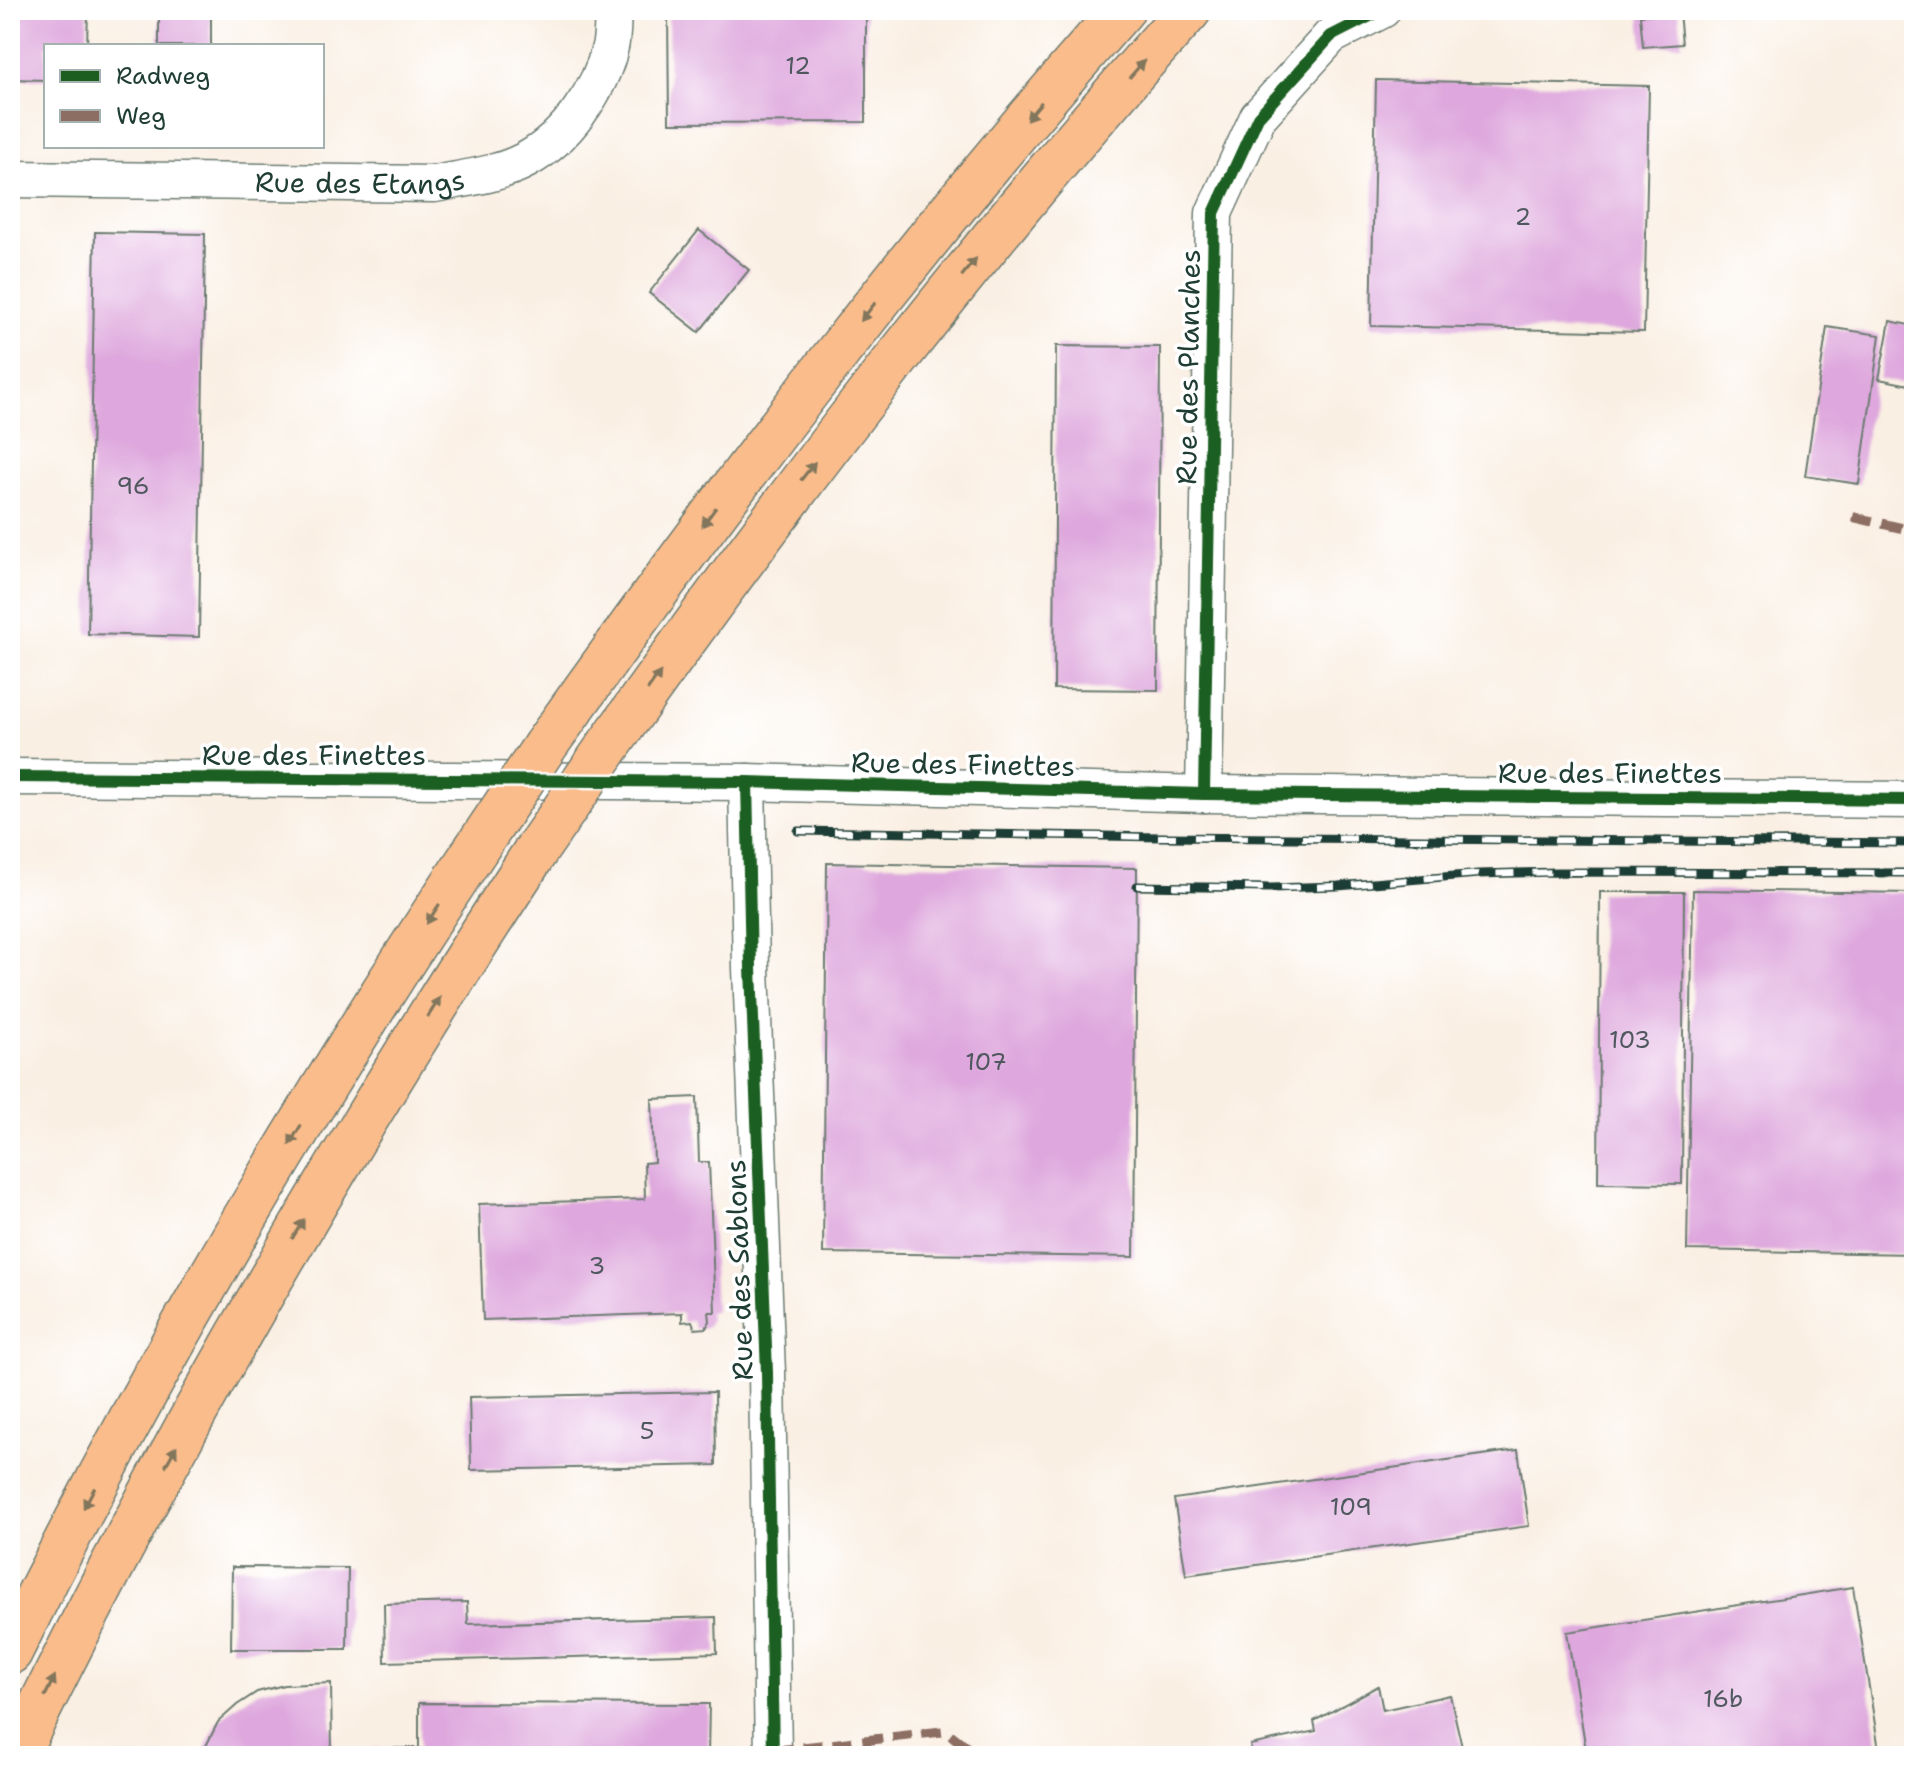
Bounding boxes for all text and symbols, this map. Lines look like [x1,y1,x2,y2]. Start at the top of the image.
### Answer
legend [44,44,324,148]
house number: 12 [785,50,811,82]
one-way arrow [1128,59,1145,79]
text: Radweg [116,60,210,92]
text: Weg [116,100,166,132]
one-way arrow [1025,101,1043,121]
street label: Rue des Etangs [255,160,468,203]
house number: 2 [1515,201,1531,233]
street label: Rue des Planches [1167,249,1209,485]
one-way arrow [960,257,977,277]
one-way arrow [860,301,877,321]
one-way arrow [799,461,815,481]
house number: 96 [116,470,150,502]
one-way arrow [701,506,717,528]
one-way arrow [646,671,661,692]
street label: Rue des Finettes [202,736,426,774]
street label: Rue des Finettes [851,743,1075,785]
street label: Rue des Finettes [1498,754,1722,792]
one-way arrow [426,904,441,925]
one-way arrow [426,997,441,1018]
house number: 103 [1609,1024,1651,1056]
house number: 107 [965,1046,1007,1078]
one-way arrow [288,1124,302,1146]
street label: Rue des Sablons [716,1159,762,1381]
one-way arrow [291,1218,305,1240]
house number: 3 [589,1250,605,1282]
house number: 5 [640,1415,654,1447]
one-way arrow [164,1444,177,1467]
one-way arrow [82,1487,96,1510]
house number: 109 [1330,1491,1372,1523]
one-way arrow [43,1674,57,1698]
house number: 16b [1703,1683,1743,1715]

